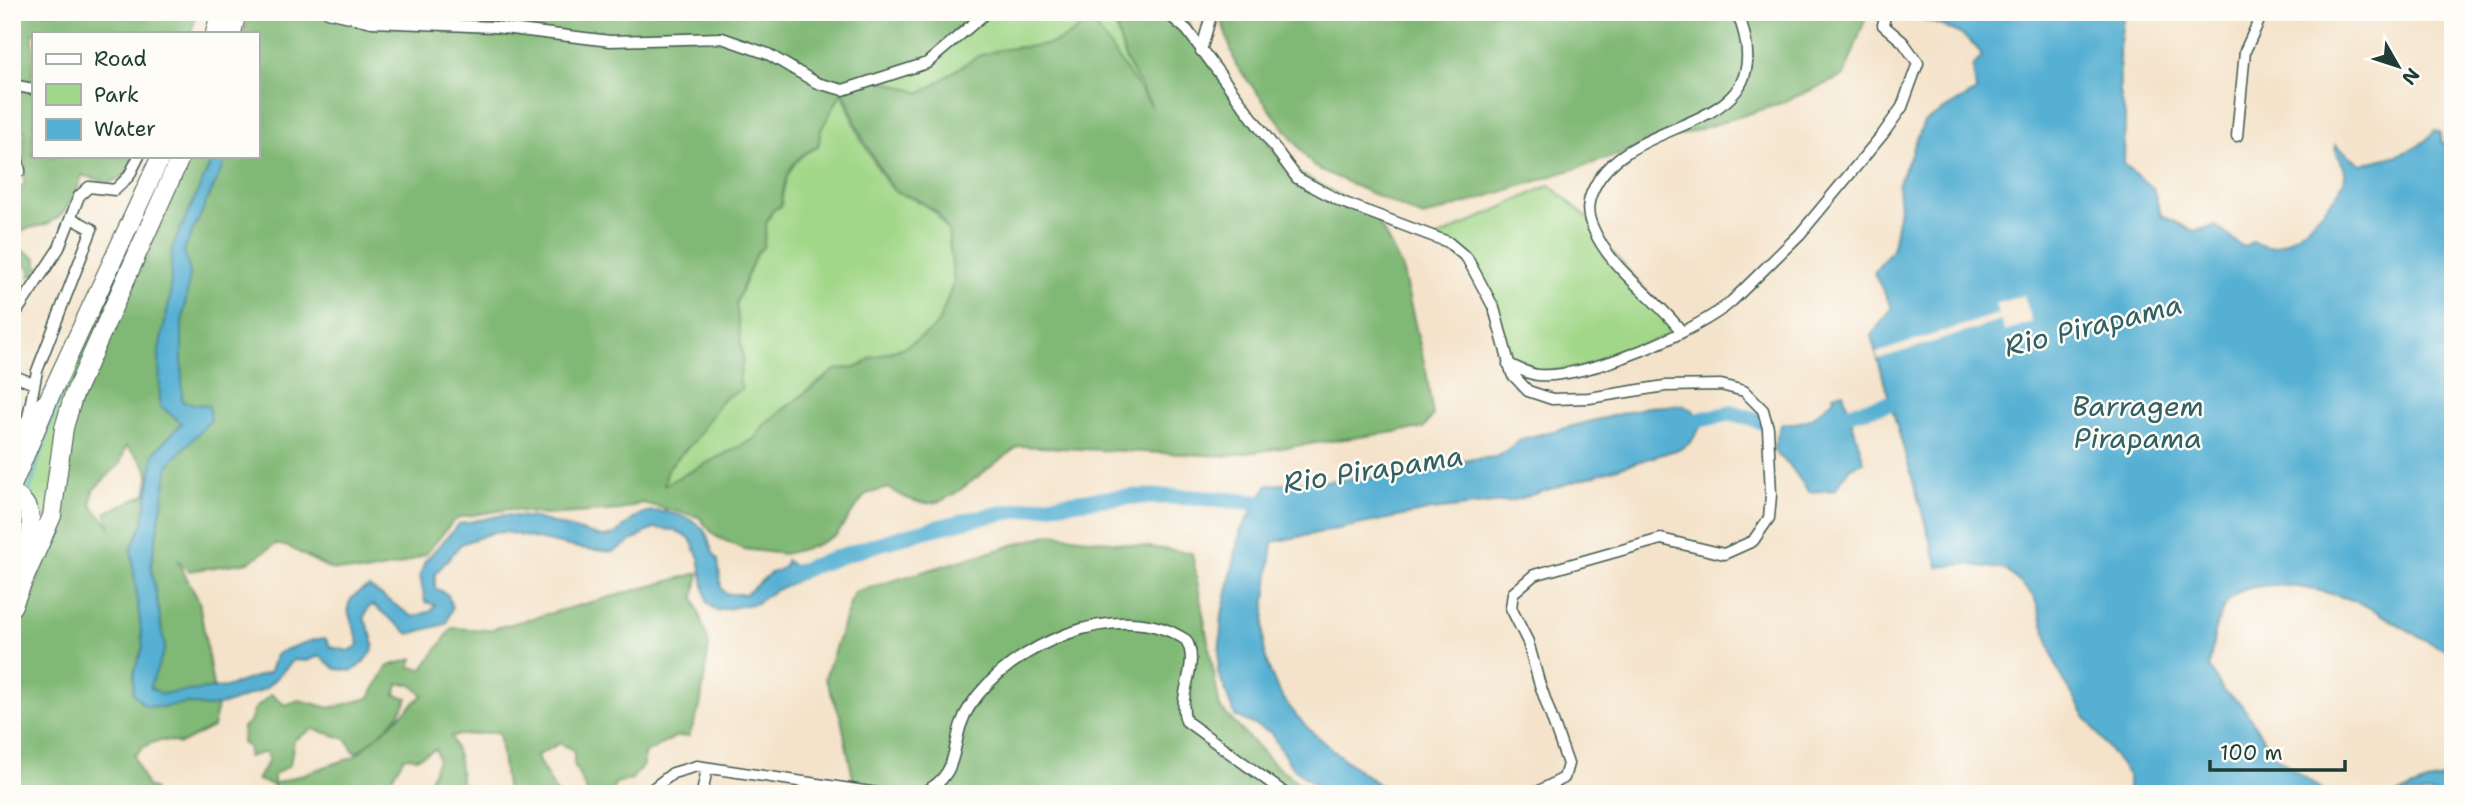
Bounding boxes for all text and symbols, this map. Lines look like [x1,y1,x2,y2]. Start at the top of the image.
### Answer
legend [32,32,259,158]
north arrow [2364,32,2434,102]
text: Road [94,45,147,73]
text: N [2396,63,2425,90]
text: Park [94,81,139,109]
text: Water [94,115,156,143]
water label: Rio Pirapama [2000,285,2186,365]
water label: Barragem Pirapama [2072,387,2204,457]
water label: Rio Pirapama [1280,436,1466,502]
scale bar [2210,729,2344,773]
text: 100 m [2220,739,2283,767]

